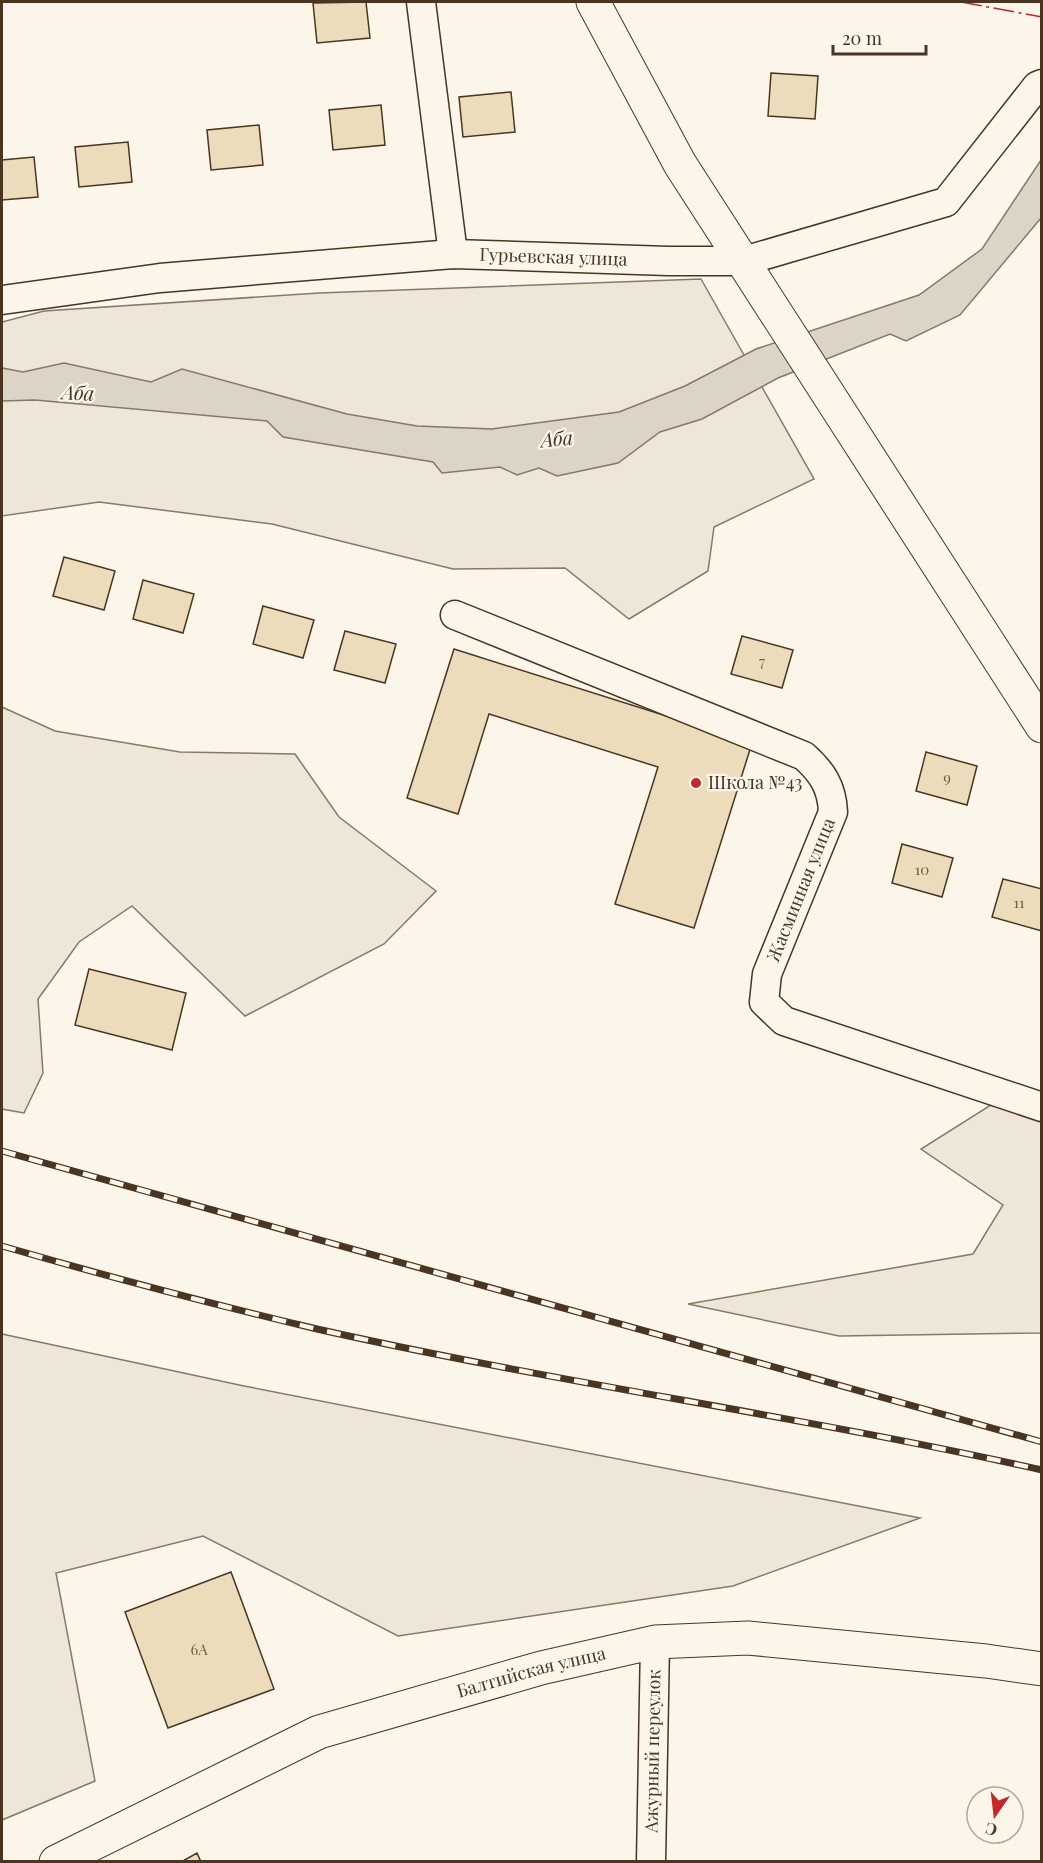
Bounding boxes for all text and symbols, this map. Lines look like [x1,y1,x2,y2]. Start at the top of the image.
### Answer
scale bar [833,18,926,56]
text: 20 m [842,26,882,50]
street label: Гурьевская улица [479,242,628,271]
water label: Аба [59,377,95,406]
water label: Аба [538,423,574,453]
house number: 7 [759,651,765,671]
house number: 9 [943,767,951,787]
place label: Школа №43 [708,770,802,794]
marker: Школа №43 [689,776,703,790]
street label: Жасминная улица [760,814,840,965]
house number: 10 [915,859,929,879]
house number: 11 [1013,892,1025,912]
house number: 6А [190,1639,208,1659]
street label: Балтийская улица [454,1641,608,1703]
street label: Ажурный переулок [639,1669,666,1834]
north arrow [965,1785,1025,1845]
text: С [983,1818,999,1842]

